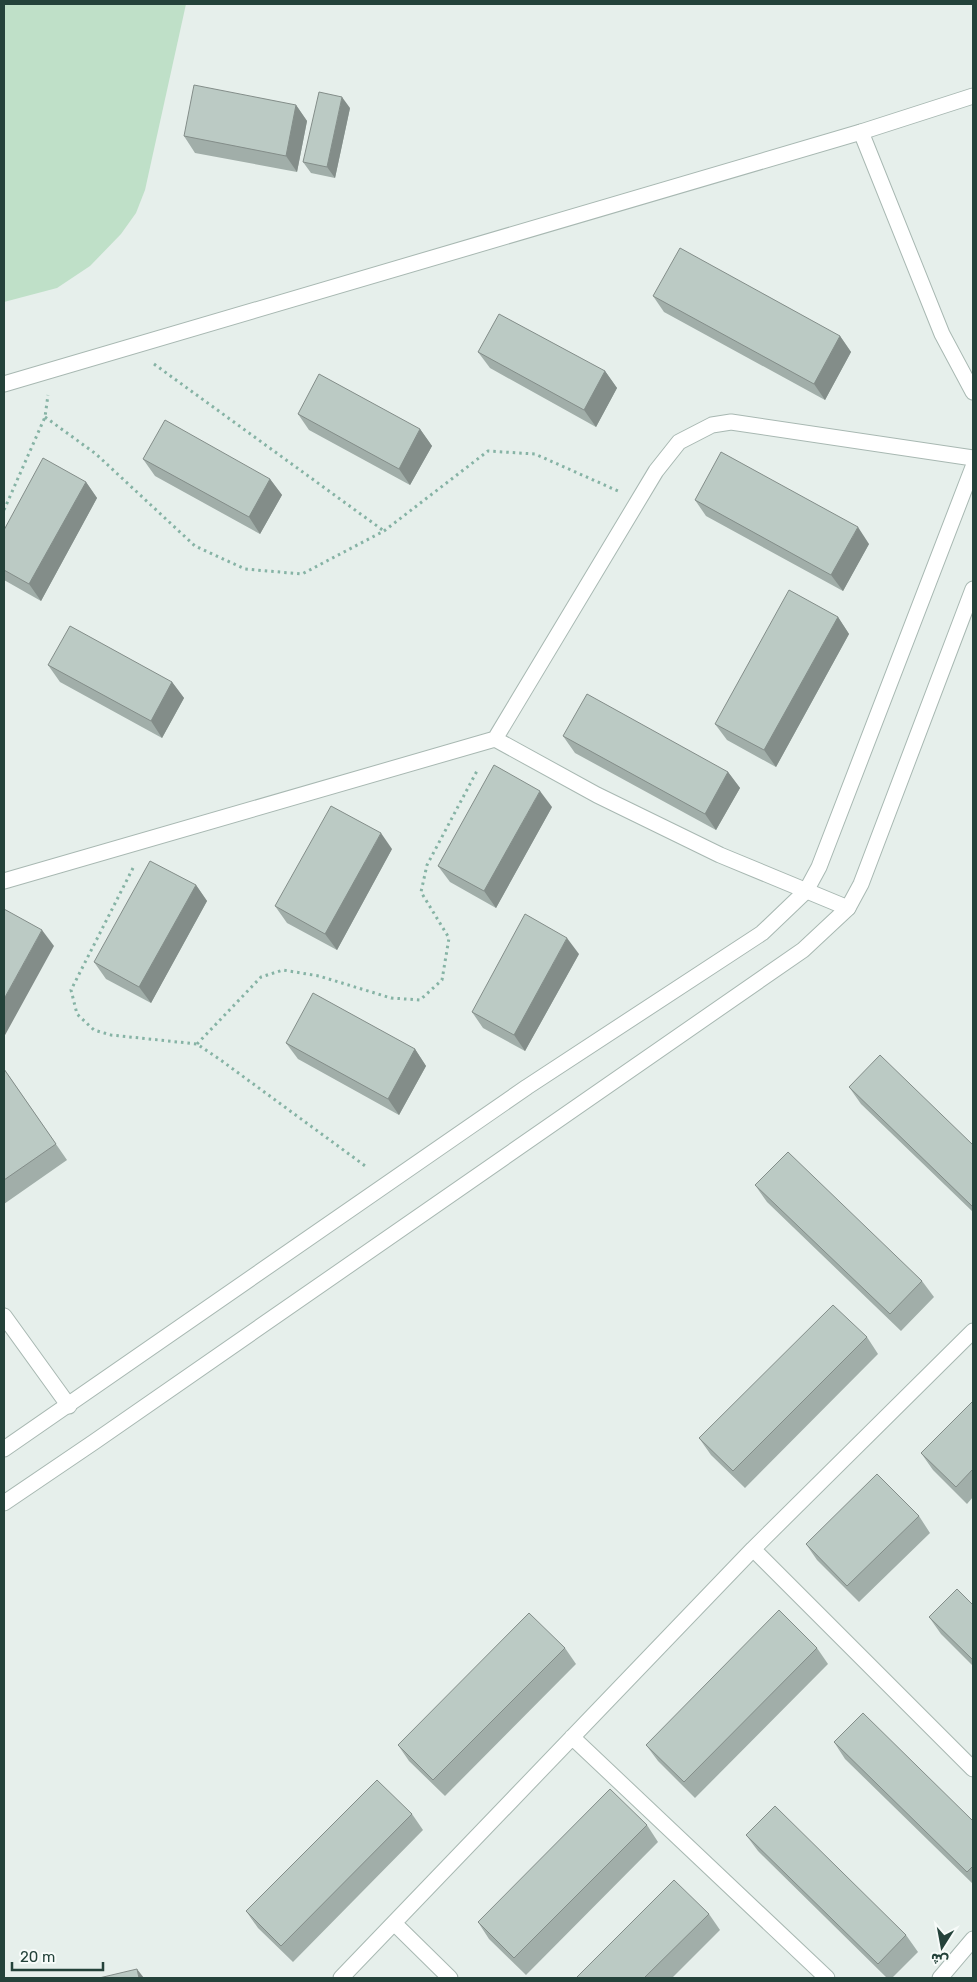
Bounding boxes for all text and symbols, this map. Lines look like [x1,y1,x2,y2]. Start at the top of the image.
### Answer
north arrow [917,1922,967,1972]
scale bar [12,1940,104,1972]
text: 20 m [20,1948,55,1966]
text: ش [929,1949,950,1969]

